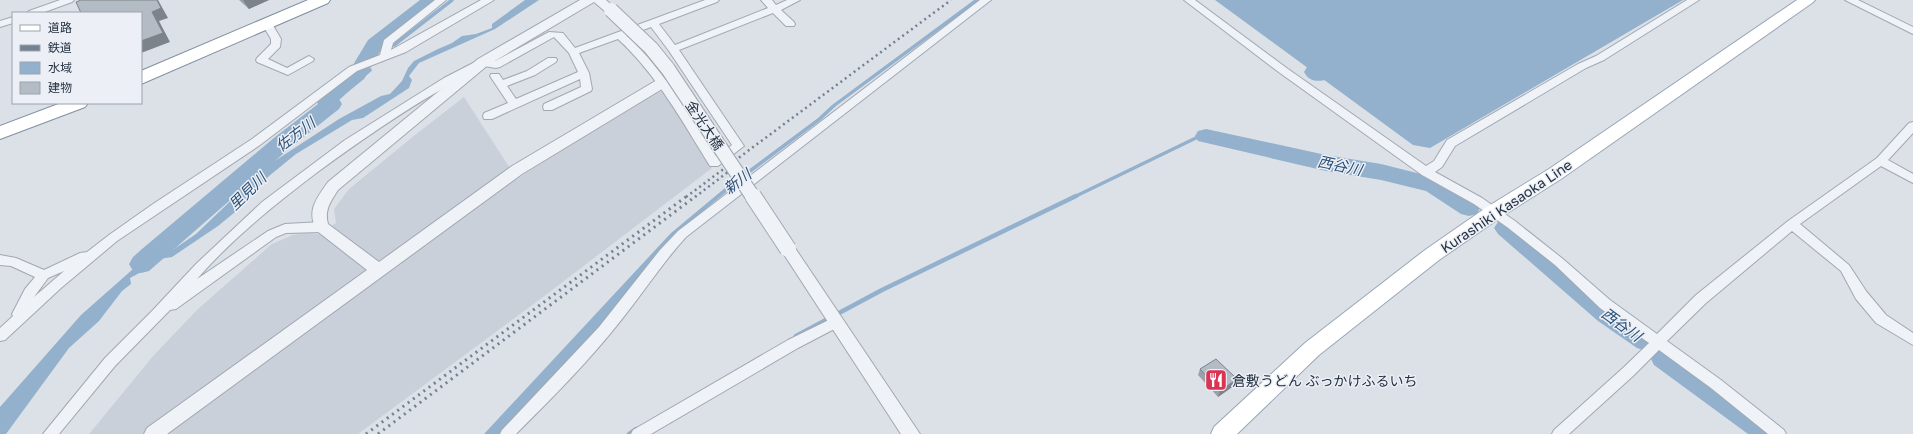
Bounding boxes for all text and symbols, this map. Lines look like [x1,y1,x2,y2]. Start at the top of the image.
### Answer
legend [12,12,142,104]
text: 道路 [48,20,72,35]
text: 鉄道 [48,40,72,55]
text: 水域 [48,60,72,75]
text: 建物 [48,80,72,95]
street label: 金光大橋 [682,97,728,153]
water label: 佐方川 [272,112,320,155]
water label: 西谷川 [1316,152,1366,179]
street label: Kurashiki Kasaoka Line [1437,156,1575,256]
water label: 新川 [720,164,756,197]
water label: 里見川 [225,168,271,213]
water label: 西谷川 [1599,303,1647,346]
restaurant icon: 倉敷うどん ぶっかけふるいち [1203,367,1229,393]
place label: 倉敷うどん ぶっかけふるいち [1232,372,1418,389]

